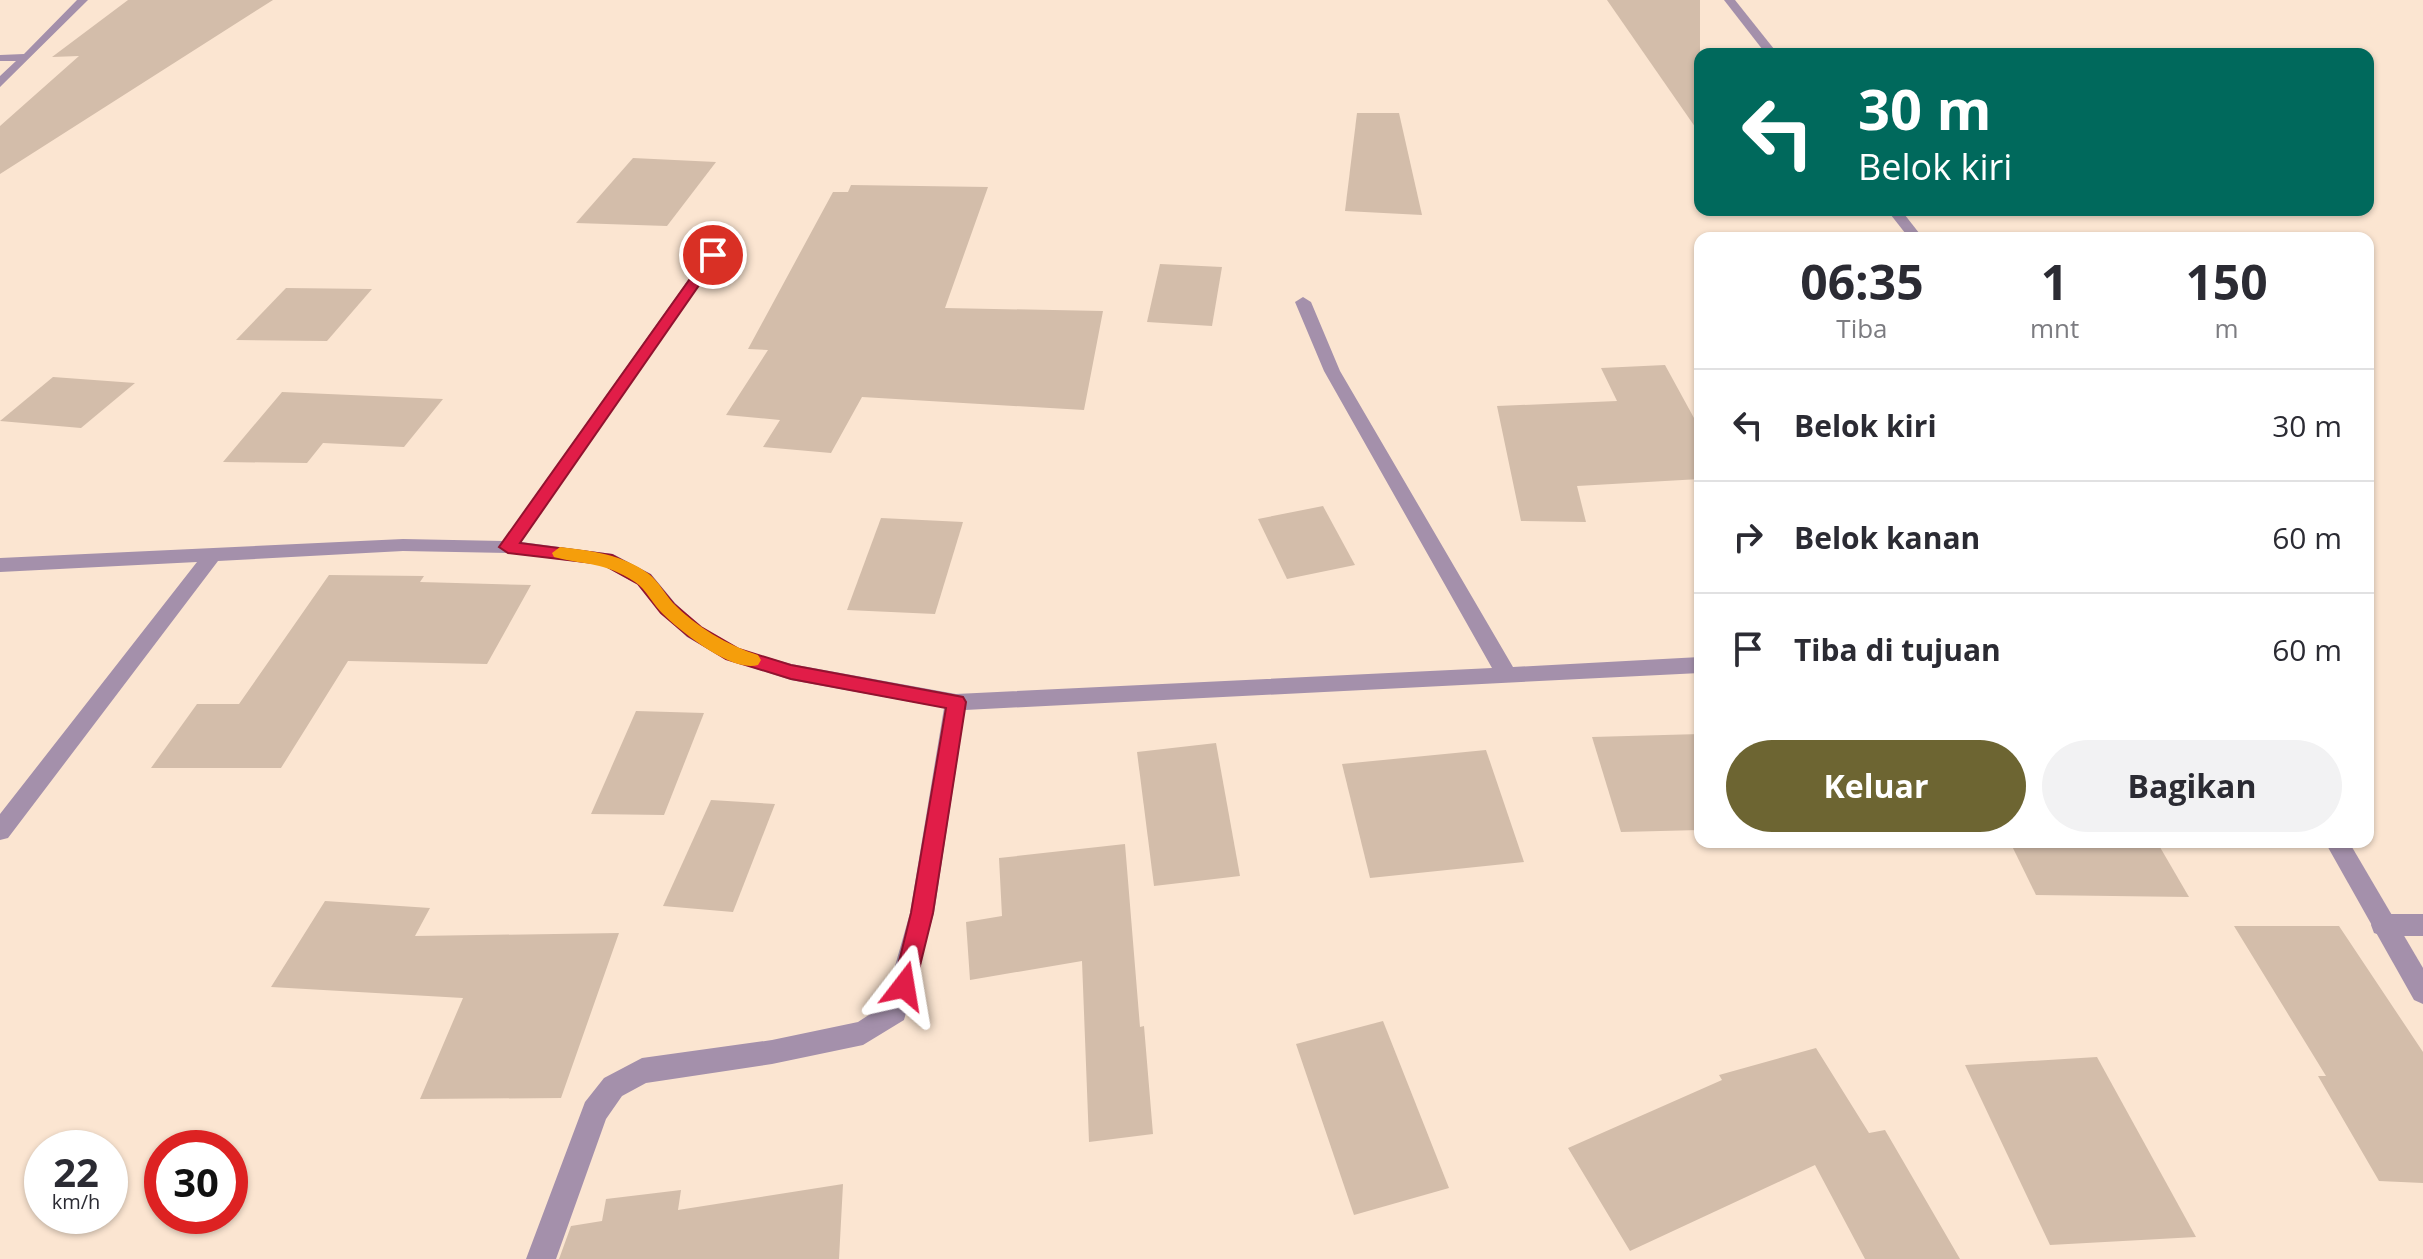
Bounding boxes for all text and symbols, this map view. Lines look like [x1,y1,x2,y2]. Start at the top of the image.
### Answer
text: 30 m [1858,70,1992,146]
icon: left [1726,80,1830,184]
text: Belok kiri [1858,142,2012,191]
pin [679,221,747,289]
icon: arrive [691,233,735,277]
text: 06:35 [1800,249,1924,314]
text: 1 [2041,249,2068,314]
text: 150 [2185,249,2268,314]
text: Tiba [1836,310,1888,346]
text: mnt [2030,310,2079,346]
text: m [2215,310,2239,346]
icon: left [1726,403,1770,447]
text: Belok kiri [1794,405,1937,446]
text: 30 m [2272,405,2342,446]
icon: right [1726,515,1770,559]
text: Belok kanan [1794,517,1980,558]
text: 60 m [2272,517,2342,558]
icon: arrive [1726,627,1770,671]
text: Tiba di tujuan [1794,629,2001,670]
text: 60 m [2272,629,2342,670]
button: Keluar [1726,740,2026,832]
button: Bagikan [2042,740,2342,832]
position arrow [862,944,946,1028]
speed limit sign: 30 [144,1130,248,1234]
text: 22 [53,1144,99,1199]
text: km/h [52,1188,100,1215]

